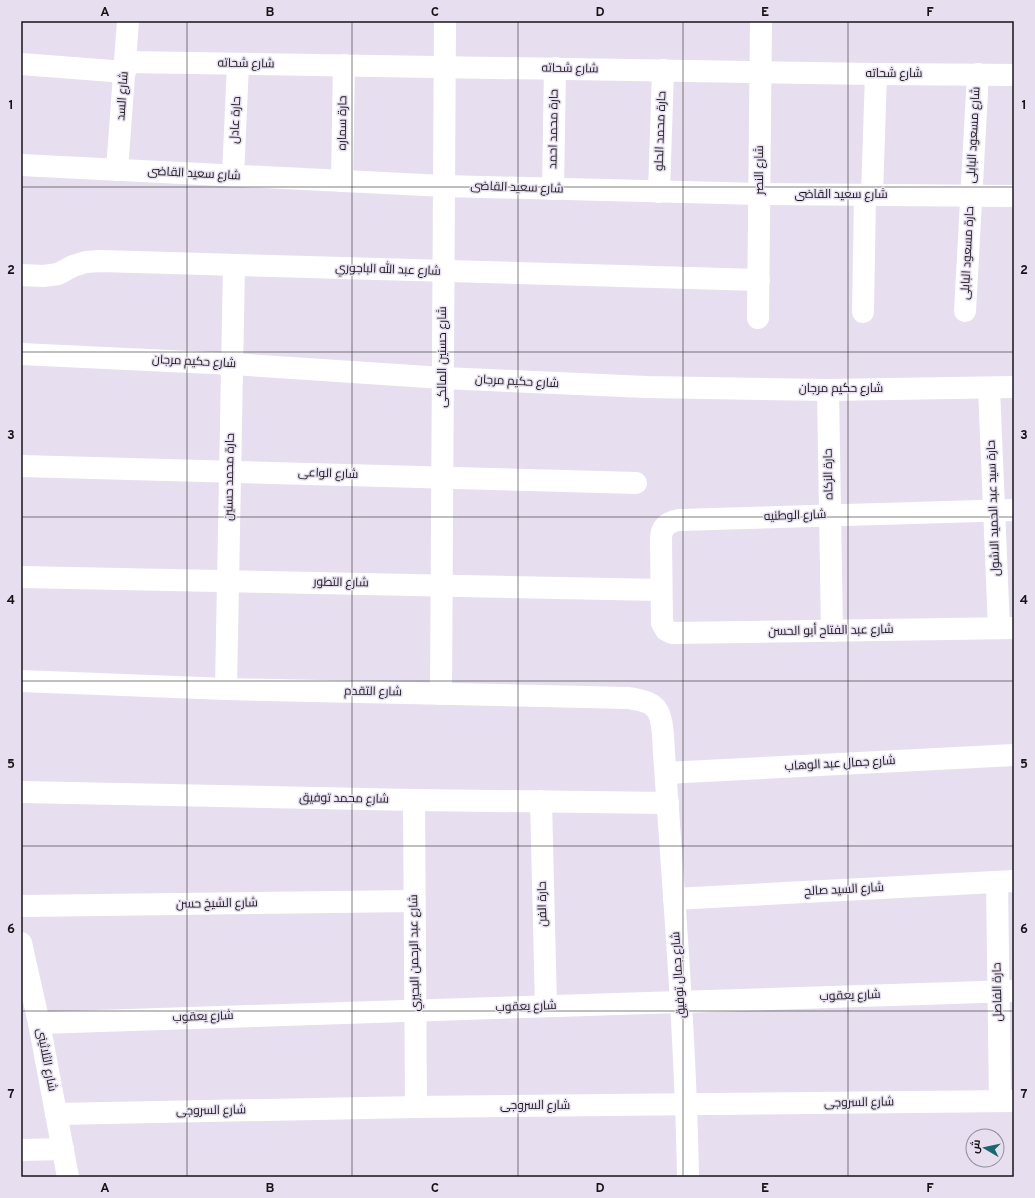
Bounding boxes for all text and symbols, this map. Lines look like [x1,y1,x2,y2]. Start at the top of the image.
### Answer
text: A [100,5,110,21]
text: B [266,5,275,21]
text: C [431,5,439,21]
text: D [595,5,605,21]
text: E [761,5,769,21]
text: F [926,5,934,21]
street label: شارع شحاته [217,56,275,72]
street label: شارع شحاته [541,61,599,77]
street label: شارع شحاته [866,66,923,82]
street label: شارع السد [113,71,133,121]
street label: شارع مسعود البابلى [963,86,985,184]
street label: حارة محمد احمد [545,89,563,169]
street label: حارة محمد الحلو [652,91,670,171]
street label: حارة سماره [335,95,351,151]
street label: حارة عادل [227,96,245,144]
text: 1 [8,98,14,114]
text: 1 [1021,98,1027,114]
street label: شارع النصر [752,145,768,196]
street label: شارع سعيد القاضى [147,164,241,184]
street label: شارع سعيد القاضى [470,178,564,198]
street label: شارع سعيد القاضى [794,187,888,203]
street label: حارة مسعود البابلى [958,206,978,300]
street label: شارع عبد الله الباجوري [335,259,441,281]
text: 2 [7,263,15,279]
text: 2 [1020,263,1028,279]
street label: شارع حسنين المالكى [435,306,451,408]
street label: شارع حكيم مرجان [151,352,237,372]
street label: شارع حكيم مرجان [474,372,560,392]
street label: شارع حكيم مرجان [799,381,883,397]
text: 3 [7,428,15,444]
text: 3 [1020,428,1028,444]
street label: حارة محمد حسنين [221,433,239,521]
street label: حارة سيد عبد الحميد الاشول [984,440,1004,576]
street label: حارة الزكاه [821,448,837,500]
street label: شارع الواعى [298,465,359,483]
street label: شارع الوطنيه [764,507,827,525]
street label: شارع التطور [312,575,369,591]
text: 4 [7,593,15,609]
text: 4 [1020,593,1028,609]
street label: شارع عبد الفتاح أبو الحسن [768,621,894,640]
street label: شارع التقدم [344,683,402,701]
street label: شارع جمال عبد الوهاب [784,753,896,775]
text: 5 [7,757,15,773]
text: 5 [1020,757,1028,773]
street label: شارع محمد توفيق [299,790,389,808]
street label: شارع السيد صالح [804,880,884,900]
street label: حارة الفن [535,881,551,927]
street label: شارع عبد الرحمن البحيري [406,894,425,1012]
street label: شارع الشيخ حسن [176,895,258,913]
text: 6 [7,922,15,938]
text: 6 [1020,922,1028,938]
street label: شارع جمال توفيق [668,931,690,1019]
street label: حارة الفاصل [989,962,1007,1022]
street label: شارع يعقوب [819,987,881,1005]
street label: شارع يعقوب [495,998,557,1016]
street label: شارع يعقوب [172,1008,234,1026]
street label: شارع الثلاثينى [32,1027,60,1093]
text: 7 [8,1087,15,1103]
text: 7 [1021,1087,1028,1103]
street label: شارع السروجى [824,1094,894,1112]
street label: شارع السروجى [500,1098,570,1114]
street label: شارع السروجى [176,1102,246,1120]
north arrow [965,1128,1005,1168]
text: ش [968,1139,984,1155]
text: A [100,1181,110,1197]
text: B [266,1181,275,1197]
text: C [431,1181,439,1197]
text: D [595,1181,605,1197]
text: E [761,1181,769,1197]
text: F [926,1181,934,1197]

